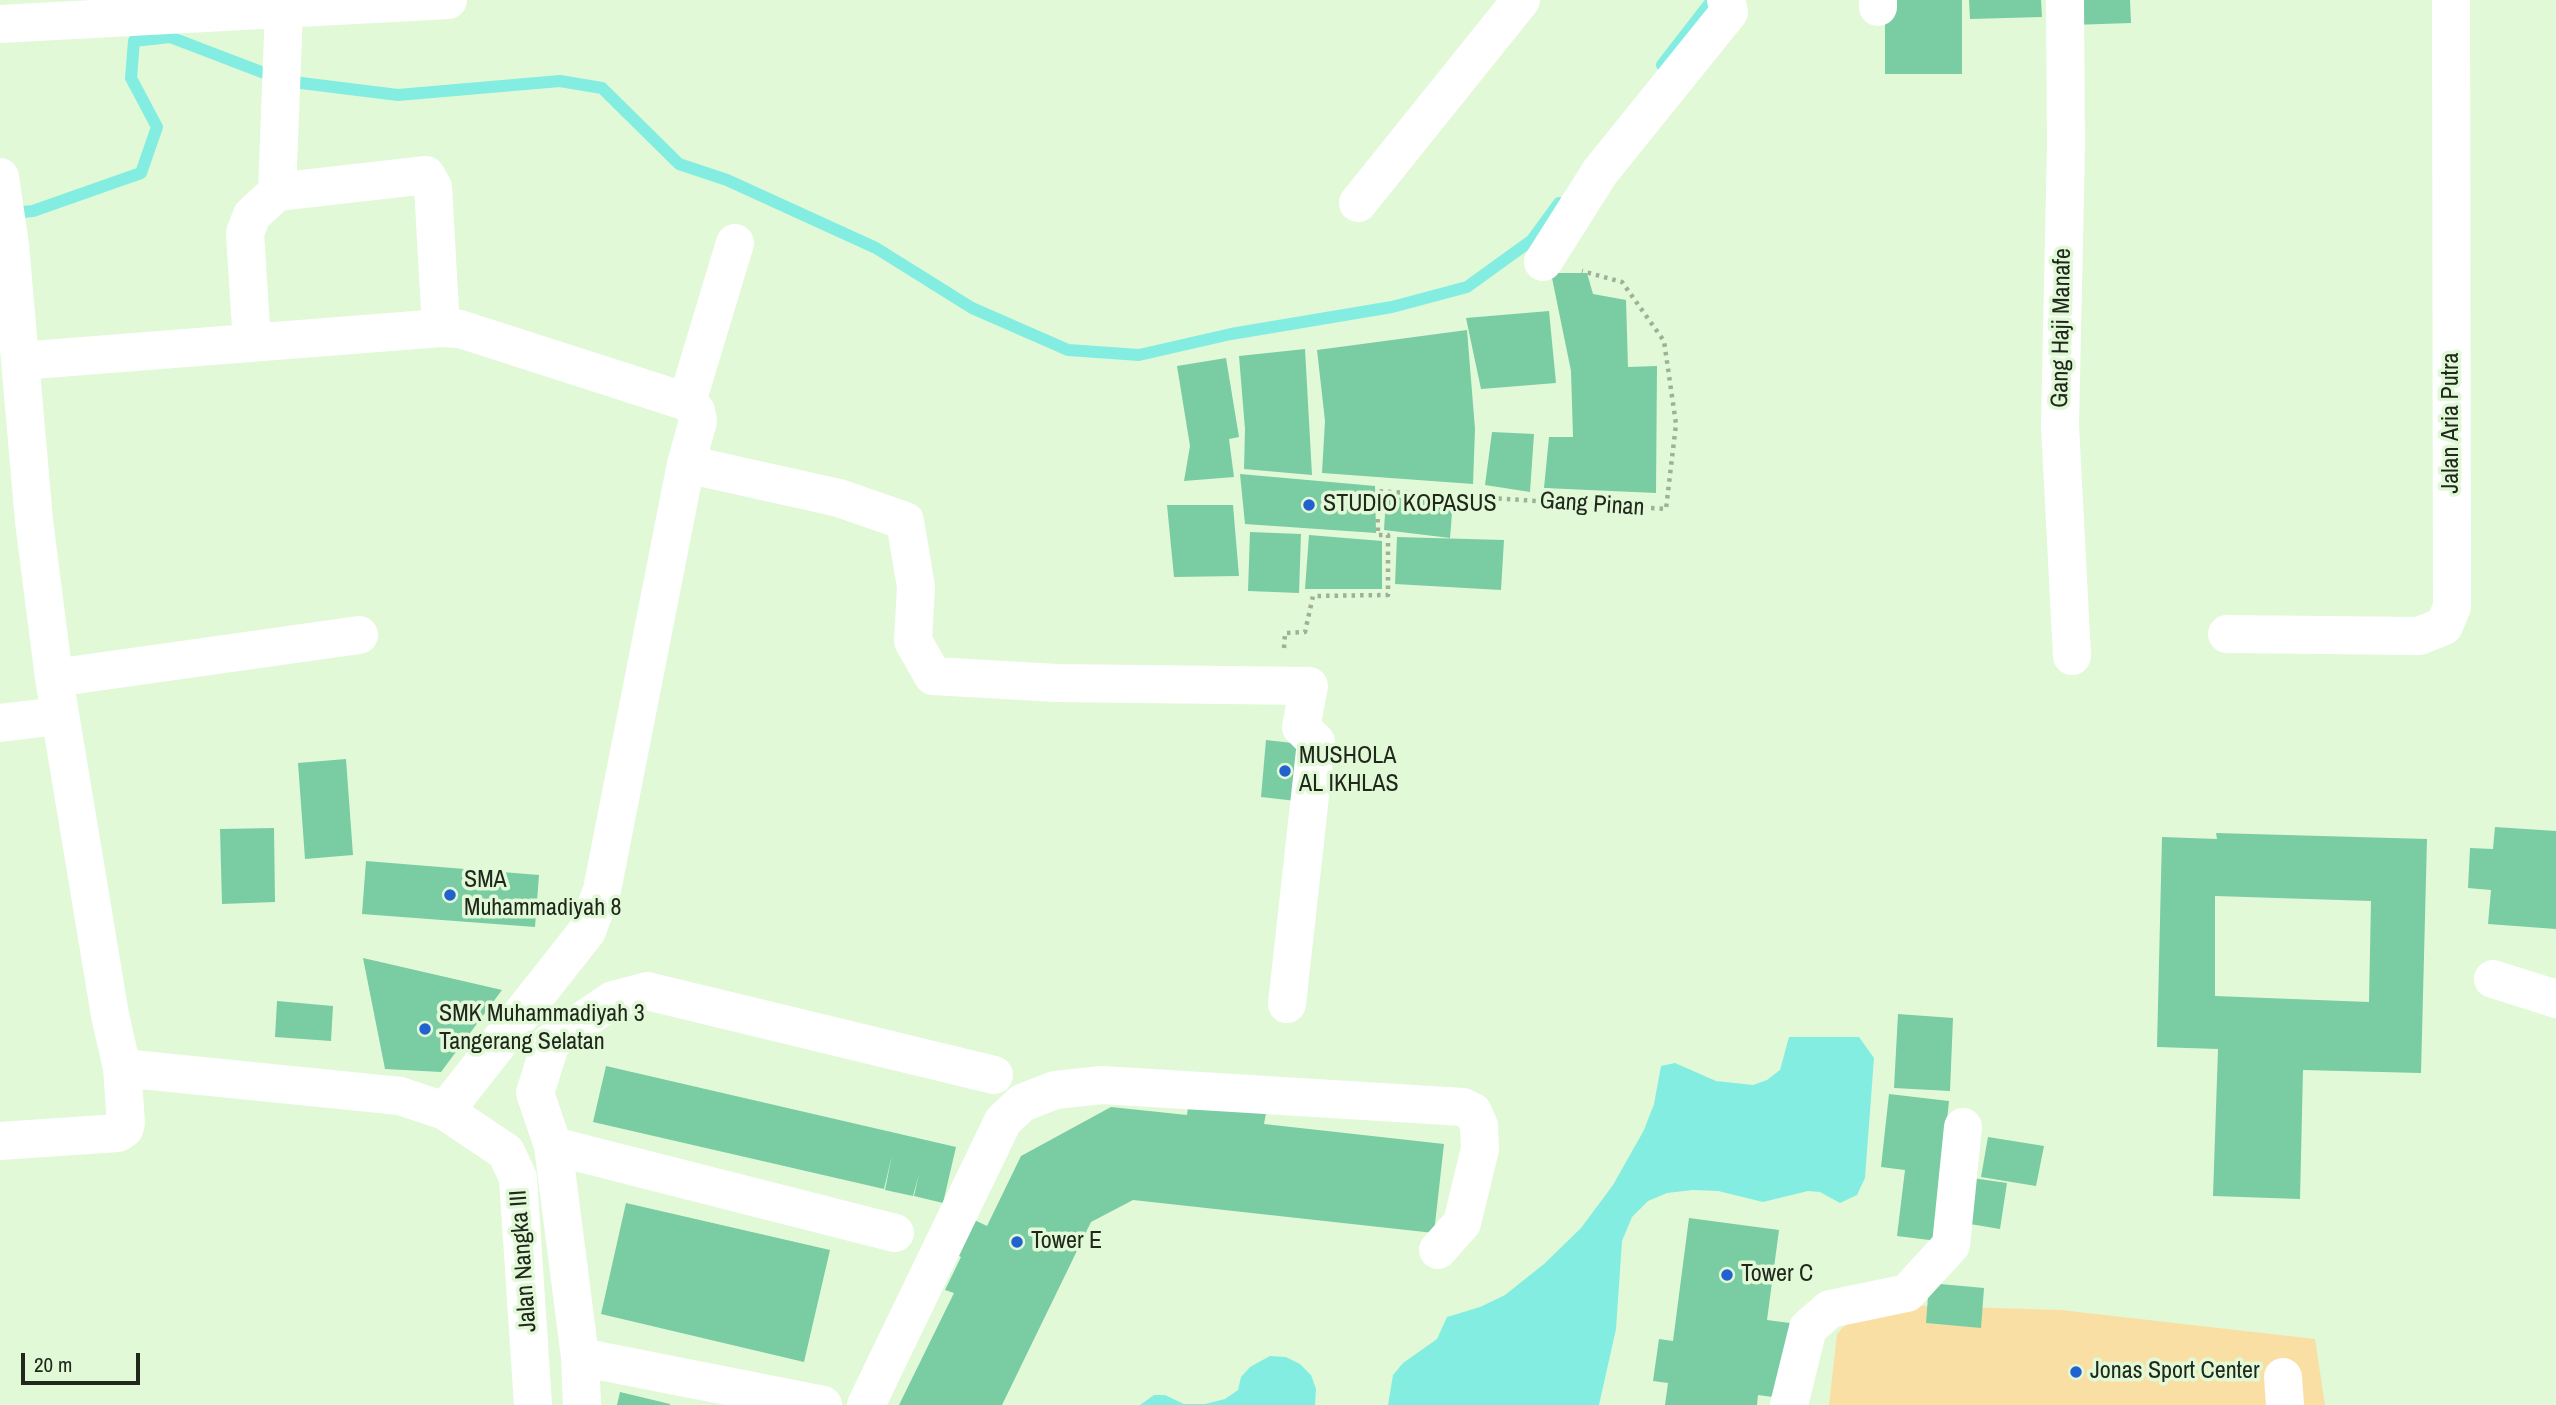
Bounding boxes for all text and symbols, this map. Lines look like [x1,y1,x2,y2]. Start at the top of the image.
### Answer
street label: Gang Haji Manafe [2046,248,2078,408]
street label: Jalan Aria Putra [2438,352,2466,494]
street label: Gang Pinan [1539,487,1645,523]
place label: STUDIO KOPASUS [1323,491,1497,519]
marker: STUDIO KOPASUS [1301,497,1317,513]
place label: MUSHOLA AL IKHLAS [1299,743,1399,799]
marker: MUSHOLA AL IKHLAS [1277,763,1293,779]
place label: SMA Muhammadiyah 8 [464,867,622,923]
marker: SMA Muhammadiyah 8 [442,887,458,903]
place label: SMK Muhammadiyah 3 Tangerang Selatan [439,1001,645,1057]
marker: SMK Muhammadiyah 3 Tangerang Selatan [417,1021,433,1037]
street label: Jalan Nangka III [505,1189,543,1333]
place label: Tower E [1031,1228,1102,1256]
marker: Tower E [1009,1234,1025,1250]
place label: Tower C [1741,1261,1813,1289]
marker: Tower C [1719,1267,1735,1283]
scale bar [24,1338,144,1382]
text: 20 m [34,1350,72,1379]
place label: Jonas Sport Center [2090,1358,2260,1386]
marker: Jonas Sport Center [2068,1364,2084,1380]

